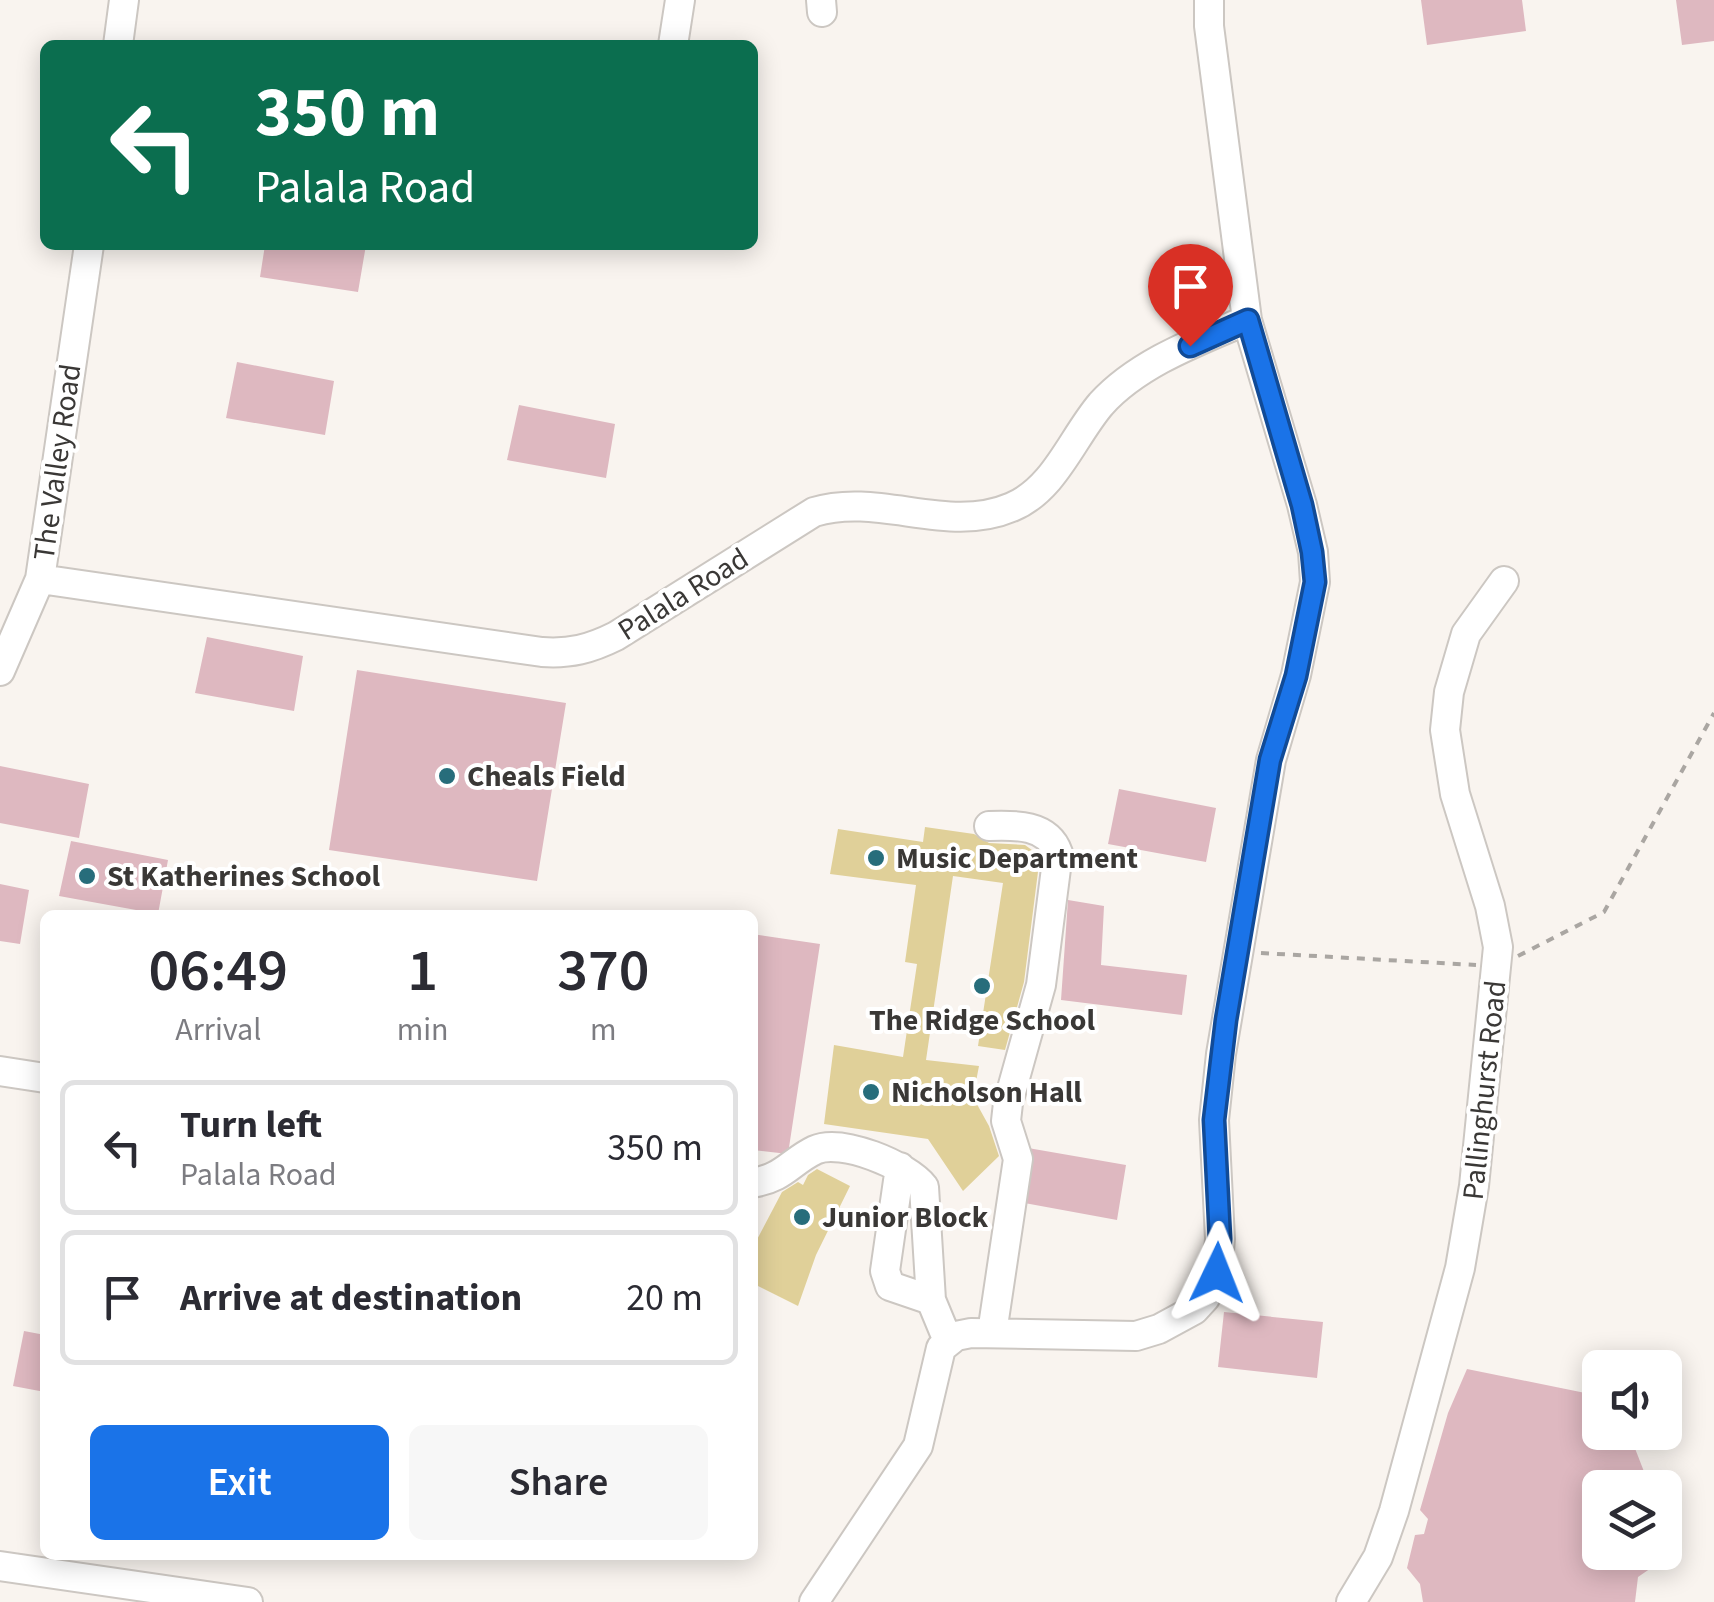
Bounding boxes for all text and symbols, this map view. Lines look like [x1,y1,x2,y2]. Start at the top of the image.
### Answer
text: 350 m [255,63,440,163]
icon: left [90,80,220,210]
text: Palala Road [255,156,475,220]
pin [1148,244,1233,347]
icon: arrive [1163,259,1218,314]
street label: The Valley Road [22,361,93,563]
street label: Palala Road [610,537,757,652]
place label: Cheals Field [467,755,626,798]
marker: Cheals Field [436,765,458,787]
place label: Music Department [896,837,1139,880]
marker: Music Department [865,847,887,869]
place label: St Katherines School [107,855,381,898]
marker: St Katherines School [76,865,98,887]
text: 06:49 [149,929,288,1014]
text: 1 [407,929,438,1014]
text: 370 [557,929,649,1014]
marker: The Ridge School [971,975,993,997]
street label: Pallinghurst Road [1452,978,1517,1202]
place label: The Ridge School [869,999,1095,1042]
text: Arrival [175,1007,261,1053]
text: min [397,1007,449,1053]
text: m [590,1007,617,1053]
place label: Nicholson Hall [891,1071,1082,1114]
marker: Nicholson Hall [860,1081,882,1103]
text: Turn left [180,1098,322,1152]
icon: left [95,1120,150,1175]
text: 350 m [607,1121,703,1175]
text: Palala Road [180,1152,337,1198]
place label: Junior Block [822,1196,989,1239]
marker: Junior Block [791,1206,813,1228]
position arrow [1165,1221,1269,1325]
icon: arrive [95,1270,150,1325]
text: Arrive at destination [180,1271,522,1325]
text: 20 m [626,1271,703,1325]
map controls [1582,1350,1682,1570]
button: sound [1582,1350,1682,1450]
button: Exit [90,1425,389,1540]
button: Share [409,1425,708,1540]
button: layers [1582,1470,1682,1570]

